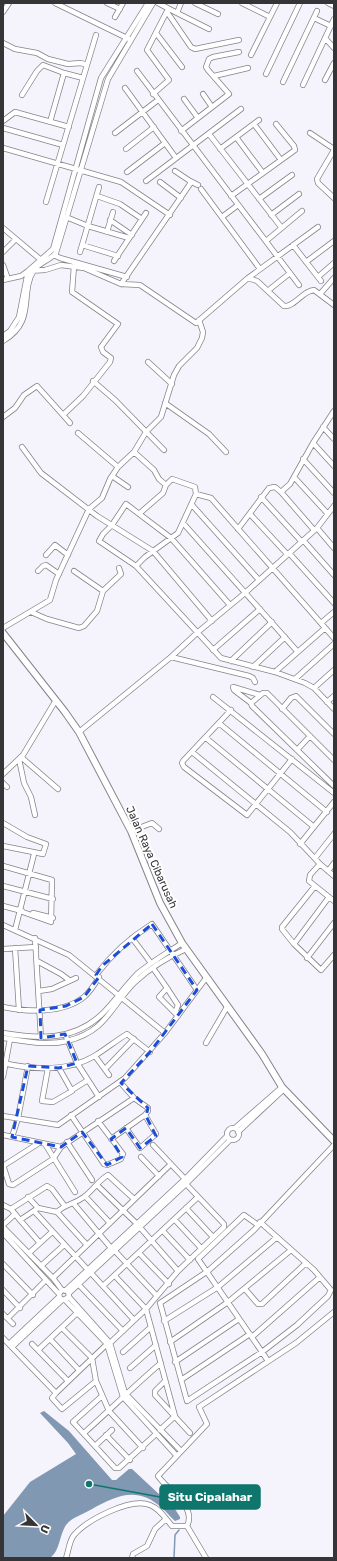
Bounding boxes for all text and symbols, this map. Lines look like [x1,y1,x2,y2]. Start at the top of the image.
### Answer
street label: Jalan Raya Cibarusah [123,804,180,910]
callout: Situ Cipalahar [160,1485,260,1509]
text: Situ Cipalahar [168,1490,253,1504]
north arrow [16,1505,56,1545]
text: U [37,1523,52,1535]

